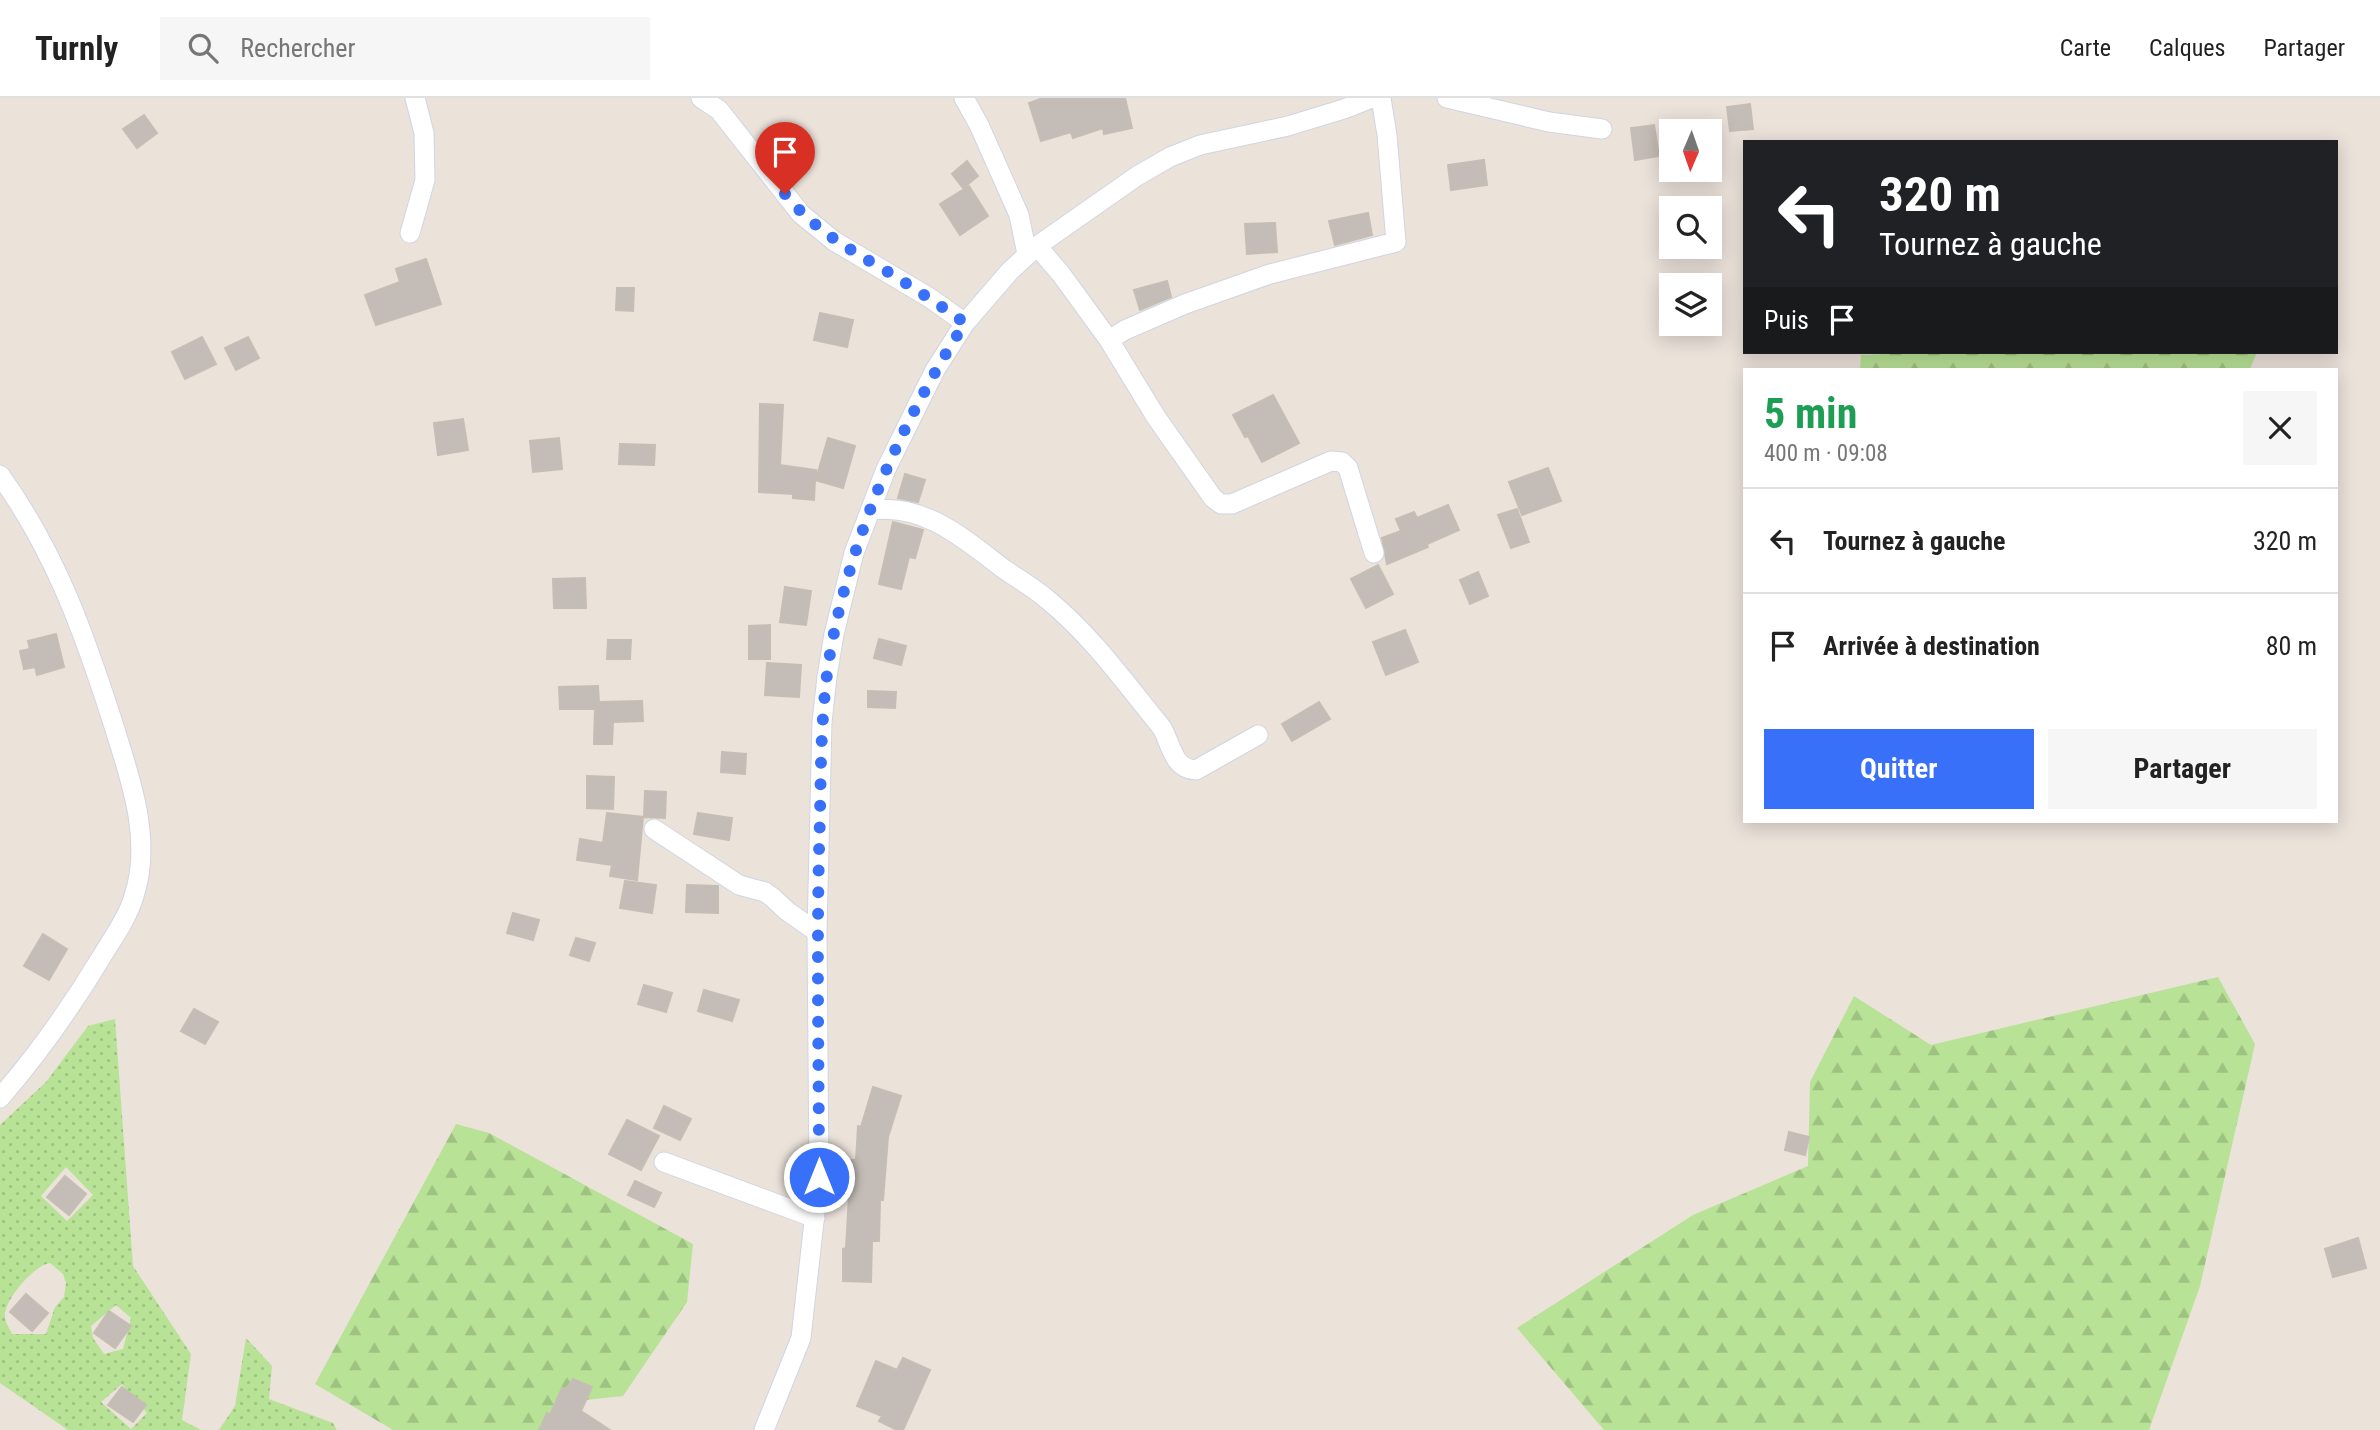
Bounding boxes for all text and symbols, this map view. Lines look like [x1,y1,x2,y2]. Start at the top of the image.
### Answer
search box [160,17,650,80]
text: Turnly [35,29,118,68]
icon: search [184,29,222,67]
text: Rechercher [240,33,355,63]
text: Carte [2060,34,2111,62]
text: Calques [2149,34,2225,62]
text: Partager [2263,34,2345,62]
north arrow [1659,119,1722,182]
map controls [1659,119,1722,336]
pin [755,122,815,194]
icon: arrive [766,133,804,171]
text: 320 m [1879,166,2001,223]
icon: left [1764,168,1855,259]
button: search [1659,196,1722,259]
text: Tournez à gauche [1879,225,2102,263]
button: layers [1659,273,1722,336]
icon: arrive [1823,301,1861,339]
text: Puis [1764,305,1809,335]
text: 5 min [1764,389,1857,438]
button: close [2243,391,2317,465]
text: 400 m · 09:08 [1764,440,1888,467]
icon: left [1764,522,1802,560]
text: Tournez à gauche [1823,526,2005,556]
text: 320 m [2253,526,2317,556]
icon: arrive [1764,627,1802,665]
text: Arrivée à destination [1823,631,2040,661]
text: 80 m [2266,631,2317,661]
button: Quitter [1764,729,2034,809]
button: Partager [2048,729,2317,809]
position arrow [782,1140,856,1214]

